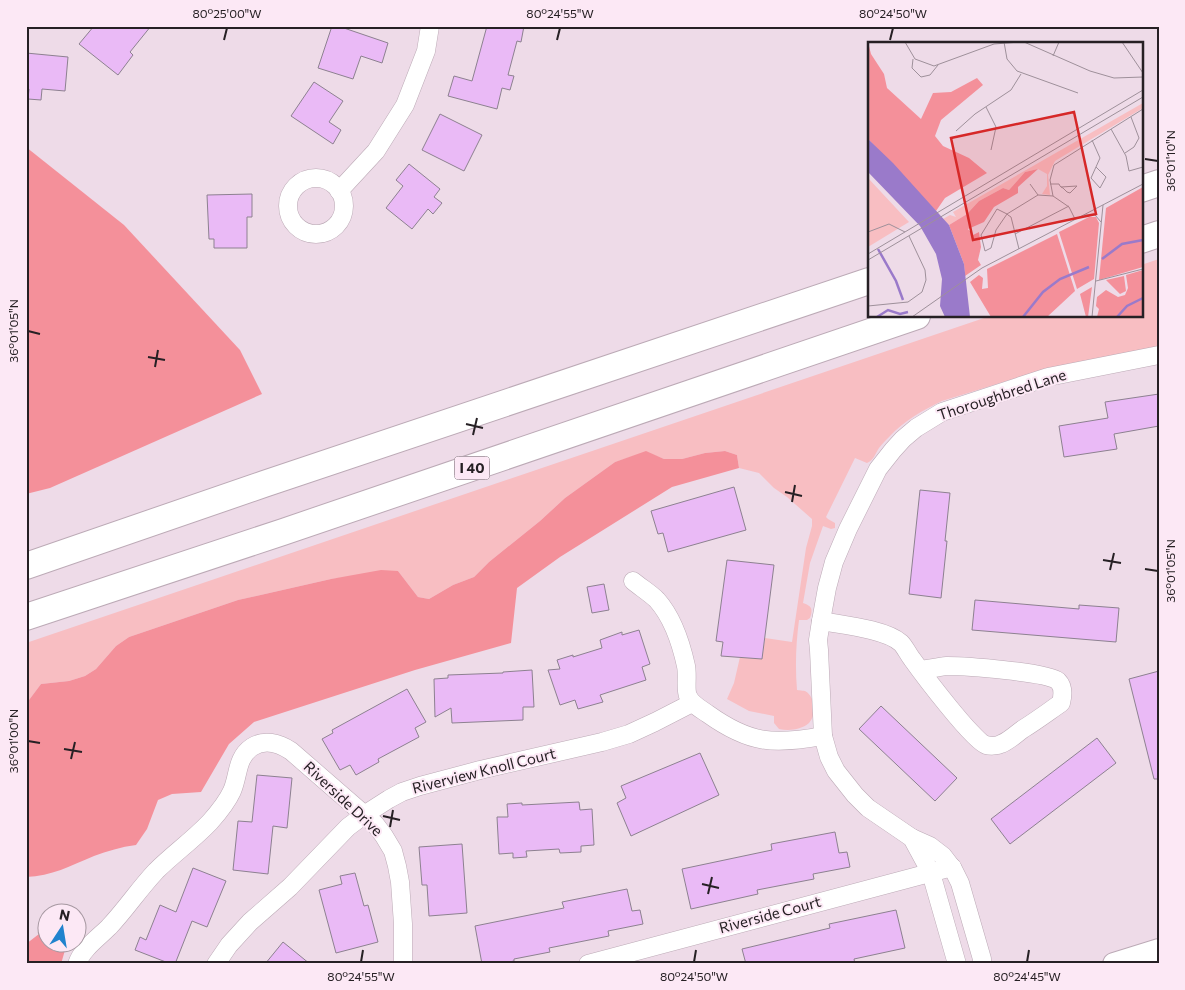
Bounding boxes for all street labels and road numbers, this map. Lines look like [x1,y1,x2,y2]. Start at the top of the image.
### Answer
street label: Thoroughbred Lane [935,365,1068,423]
road number: I 40 [454,456,490,479]
street label: Riverview Knoll Court [410,743,557,797]
street label: Riverside Drive [300,757,387,839]
street label: Riverside Court [717,892,823,936]

